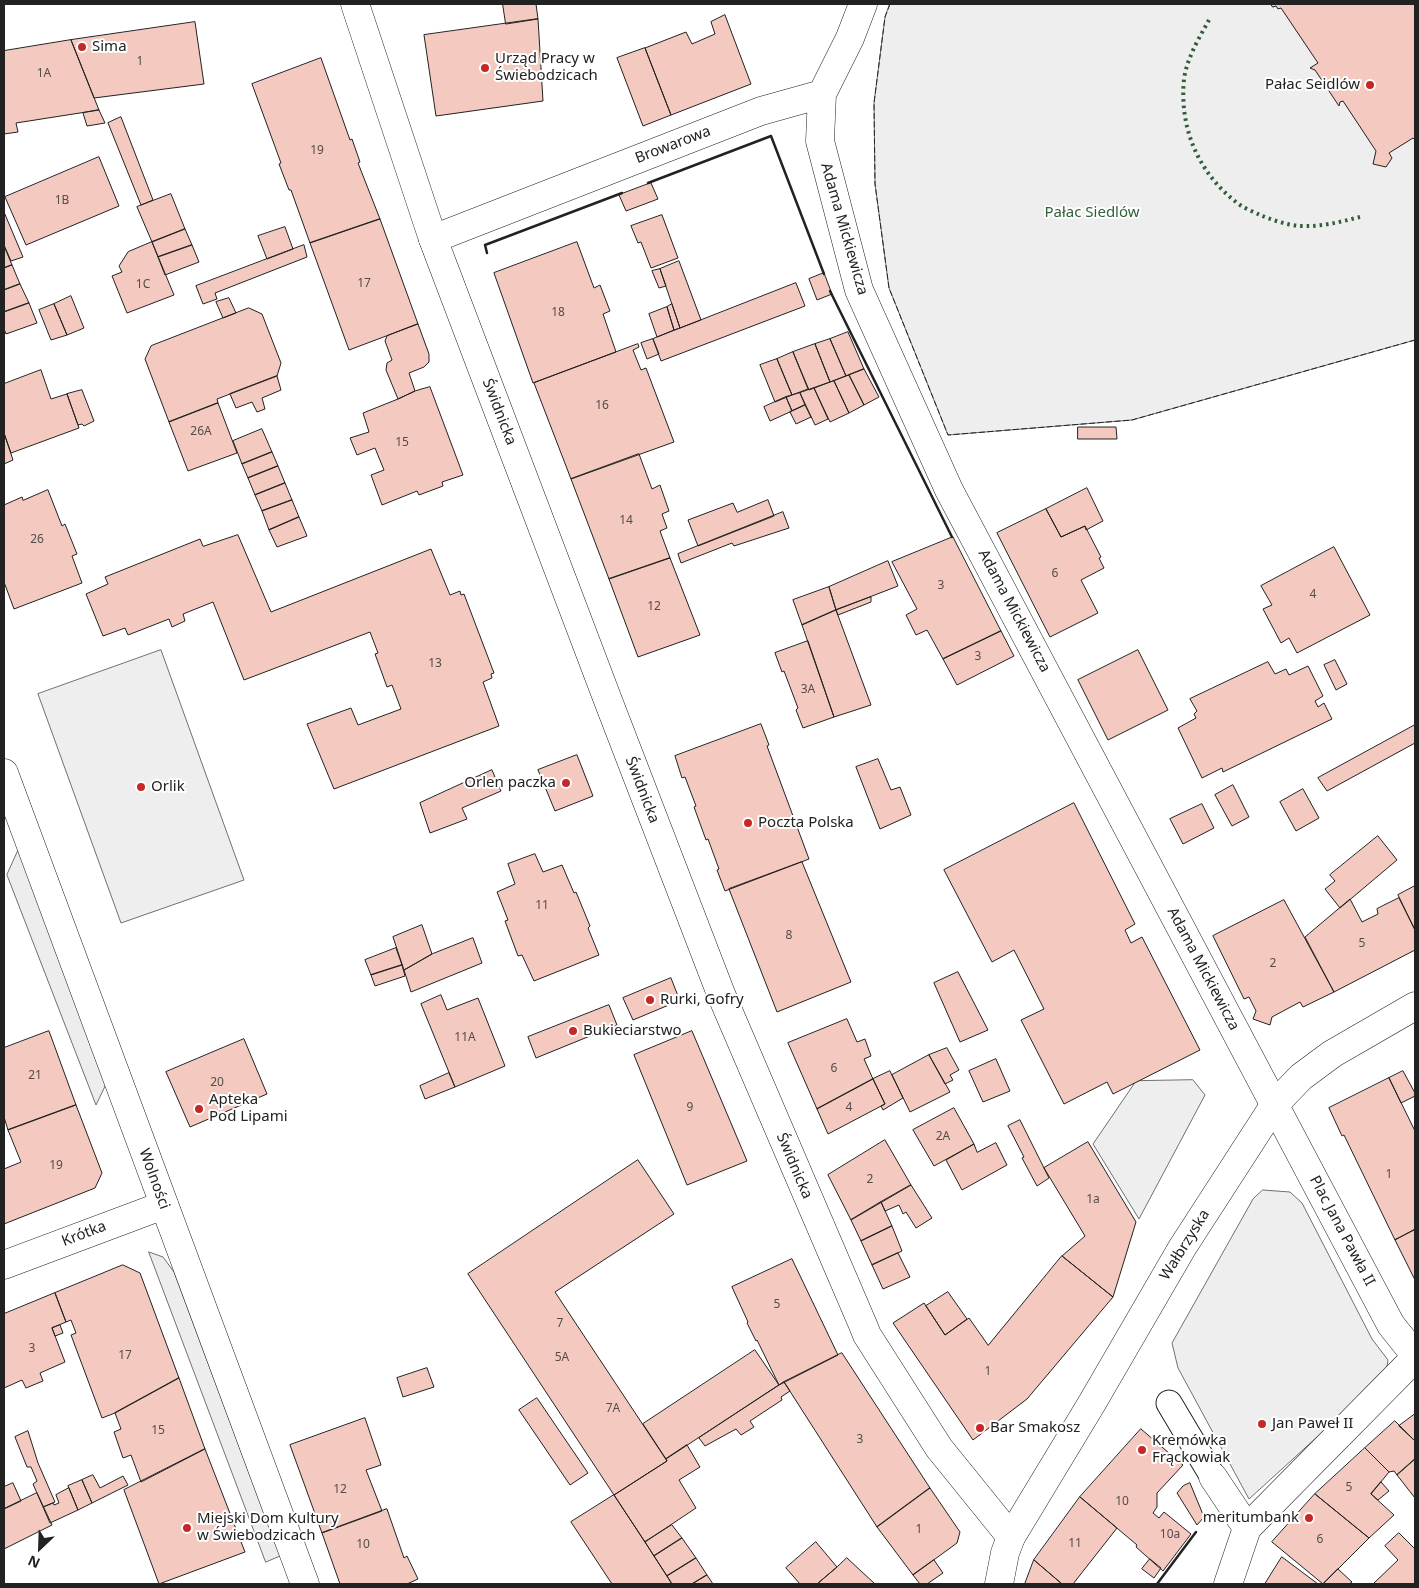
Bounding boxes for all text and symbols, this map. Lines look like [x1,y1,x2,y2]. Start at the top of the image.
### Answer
place label: Sima [92,38,127,56]
marker: Sima [76,41,88,53]
place label: Urząd Pracy w Świebodzicach [495,50,598,85]
house number: 1 [137,55,143,69]
marker: Urząd Pracy w Świebodzicach [479,62,491,74]
house number: 1A [37,67,51,81]
place label: Pałac Seidlów [1265,76,1360,94]
marker: Pałac Seidlów [1364,79,1376,91]
street label: Browarowa [633,122,713,168]
house number: 19 [310,144,324,158]
street label: Adama Mickiewicza [817,161,871,297]
house number: 1B [55,194,69,208]
park label: Pałac Siedlów [1044,204,1140,222]
house number: 17 [357,277,371,291]
house number: 1C [136,278,150,292]
house number: 18 [551,306,565,320]
street label: Świdnicka [478,376,520,448]
house number: 16 [595,399,609,413]
house number: 26A [190,425,212,439]
house number: 15 [395,436,409,450]
house number: 14 [619,514,633,528]
house number: 26 [30,533,44,547]
street label: Adama Mickiewicza [974,546,1054,676]
house number: 6 [1052,567,1058,581]
house number: 3 [938,579,944,593]
house number: 4 [1310,588,1316,602]
house number: 12 [647,600,661,614]
house number: 3 [975,650,981,664]
house number: 13 [428,657,442,671]
house number: 3A [801,683,815,697]
street label: Świdnicka [621,754,663,826]
place label: Orlen paczka [464,774,556,792]
marker: Orlen paczka [560,777,572,789]
place label: Orlik [151,778,185,796]
marker: Orlik [135,781,147,793]
place label: Poczta Polska [758,814,854,832]
marker: Poczta Polska [742,817,754,829]
house number: 11 [535,899,549,913]
street label: Adama Mickiewicza [1163,904,1243,1034]
house number: 8 [786,929,792,943]
house number: 5 [1359,937,1365,951]
house number: 2 [1270,957,1276,971]
place label: Rurki, Gofry [660,991,744,1009]
marker: Rurki, Gofry [644,994,656,1006]
place label: Bukieciarstwo [583,1022,682,1040]
marker: Bukieciarstwo [567,1025,579,1037]
house number: 11A [454,1031,476,1045]
house number: 6 [831,1062,837,1076]
house number: 21 [28,1069,42,1083]
house number: 20 [210,1076,224,1090]
place label: Apteka Pod Lipami [209,1091,288,1126]
house number: 9 [687,1101,693,1115]
house number: 4 [846,1101,852,1115]
marker: Apteka Pod Lipami [193,1103,205,1115]
street label: Świdnicka [772,1130,816,1202]
house number: 2A [936,1130,950,1144]
street label: Wolności [135,1146,173,1212]
house number: 19 [49,1159,63,1173]
house number: 1 [1386,1168,1392,1182]
house number: 2 [867,1173,873,1187]
street label: Plac Jana Pawła II [1305,1173,1379,1289]
house number: 1a [1086,1193,1100,1207]
street label: Wałbrzyska [1156,1206,1214,1284]
street label: Krótka [59,1217,109,1251]
house number: 5 [774,1298,780,1312]
house number: 7 [557,1317,563,1331]
house number: 3 [29,1342,35,1356]
house number: 17 [118,1349,132,1363]
house number: 5A [555,1351,569,1365]
house number: 1 [985,1365,991,1379]
house number: 7A [606,1402,620,1416]
place label: Jan Paweł II [1272,1415,1353,1433]
marker: Jan Paweł II [1256,1418,1268,1430]
place label: Bar Smakosz [990,1419,1080,1437]
marker: Bar Smakosz [974,1422,986,1434]
house number: 15 [151,1424,165,1438]
place label: Kremówka Frąckowiak [1152,1432,1230,1467]
house number: 3 [857,1433,863,1447]
marker: Kremówka Frąckowiak [1136,1444,1148,1456]
house number: 5 [1346,1481,1352,1495]
house number: 12 [333,1483,347,1497]
house number: 10 [1115,1495,1129,1509]
place label: meritumbank [1203,1509,1299,1527]
place label: Miejski Dom Kultury w Świebodzicach [197,1510,339,1545]
marker: meritumbank [1303,1512,1315,1524]
marker: Miejski Dom Kultury w Świebodzicach [181,1522,193,1534]
north arrow [15,1523,65,1573]
house number: 1 [916,1523,922,1537]
house number: 10a [1160,1528,1180,1542]
house number: 6 [1317,1533,1323,1547]
house number: 11 [1068,1537,1082,1551]
house number: 10 [356,1538,370,1552]
text: N [25,1551,43,1573]

